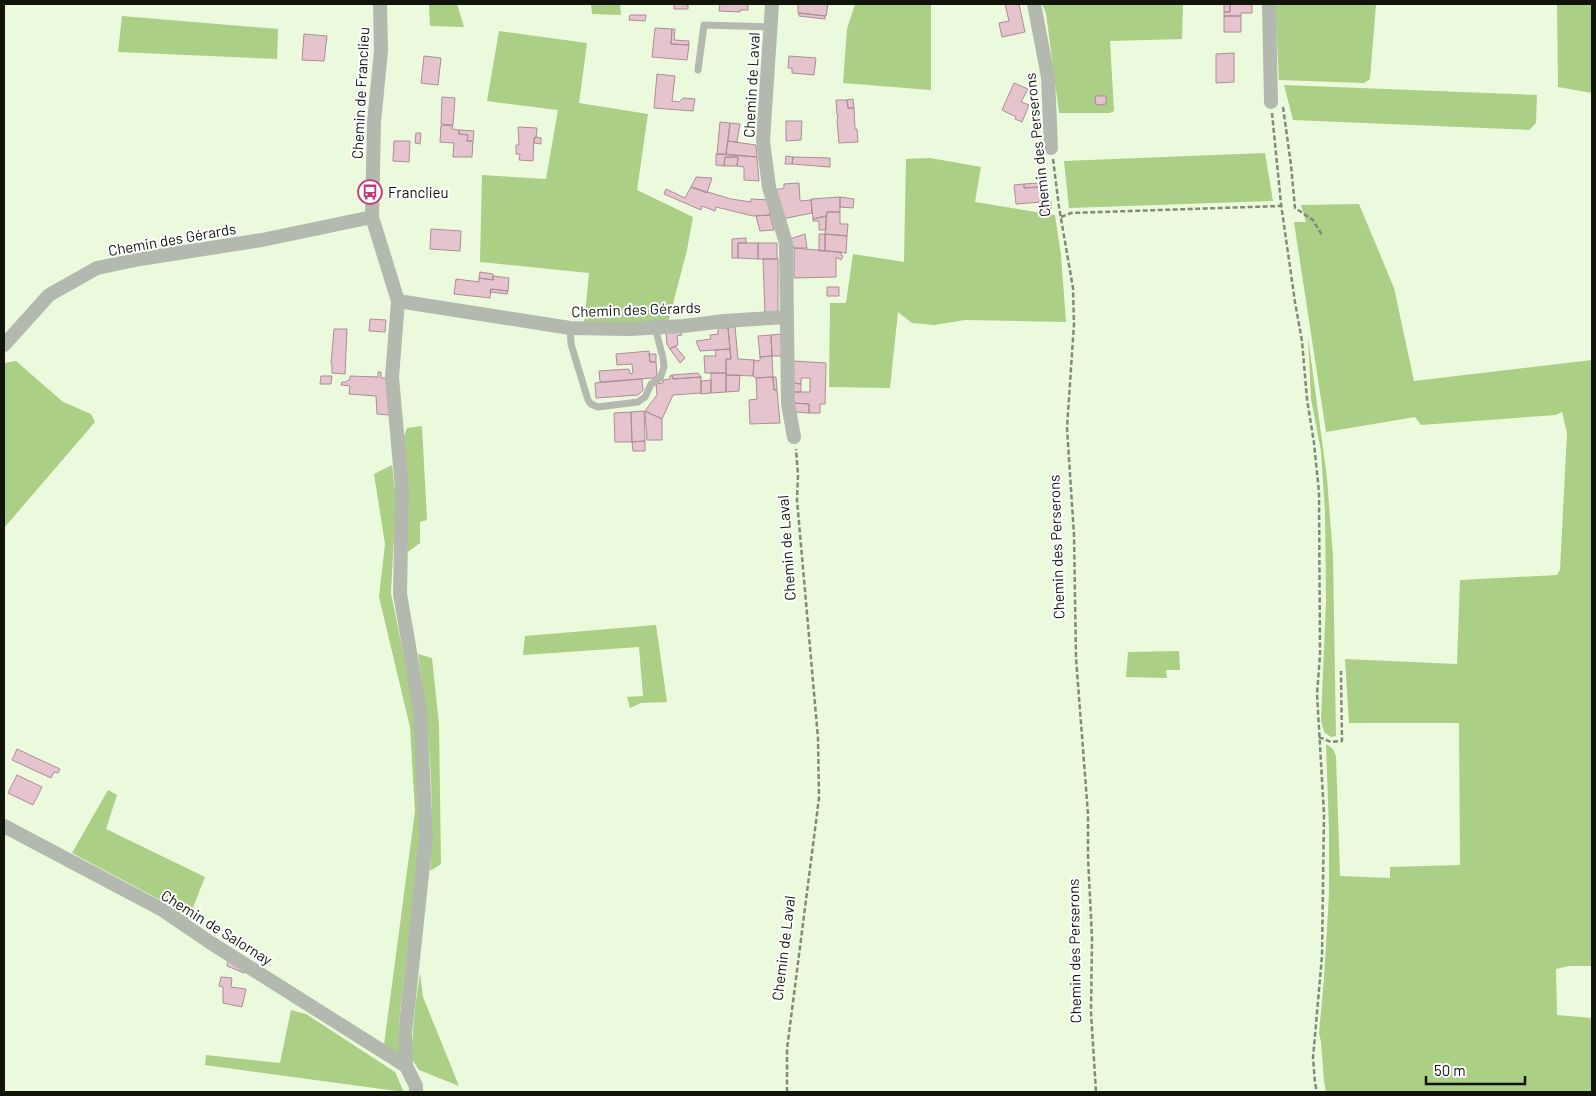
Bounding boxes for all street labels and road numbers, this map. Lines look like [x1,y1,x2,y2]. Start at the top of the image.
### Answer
street label: Chemin de Franclieu [348,27,372,159]
street label: Chemin de Laval [739,32,763,138]
street label: Chemin des Perserons [1020,72,1054,218]
street label: Chemin des Gérards [107,219,237,259]
street label: Chemin des Gérards [571,298,701,320]
street label: Chemin des Perserons [1044,474,1068,620]
street label: Chemin de Laval [773,495,799,601]
street label: Chemin des Perserons [1064,878,1084,1024]
street label: Chemin de Salornay [158,886,276,968]
street label: Chemin de Laval [768,894,798,1002]

